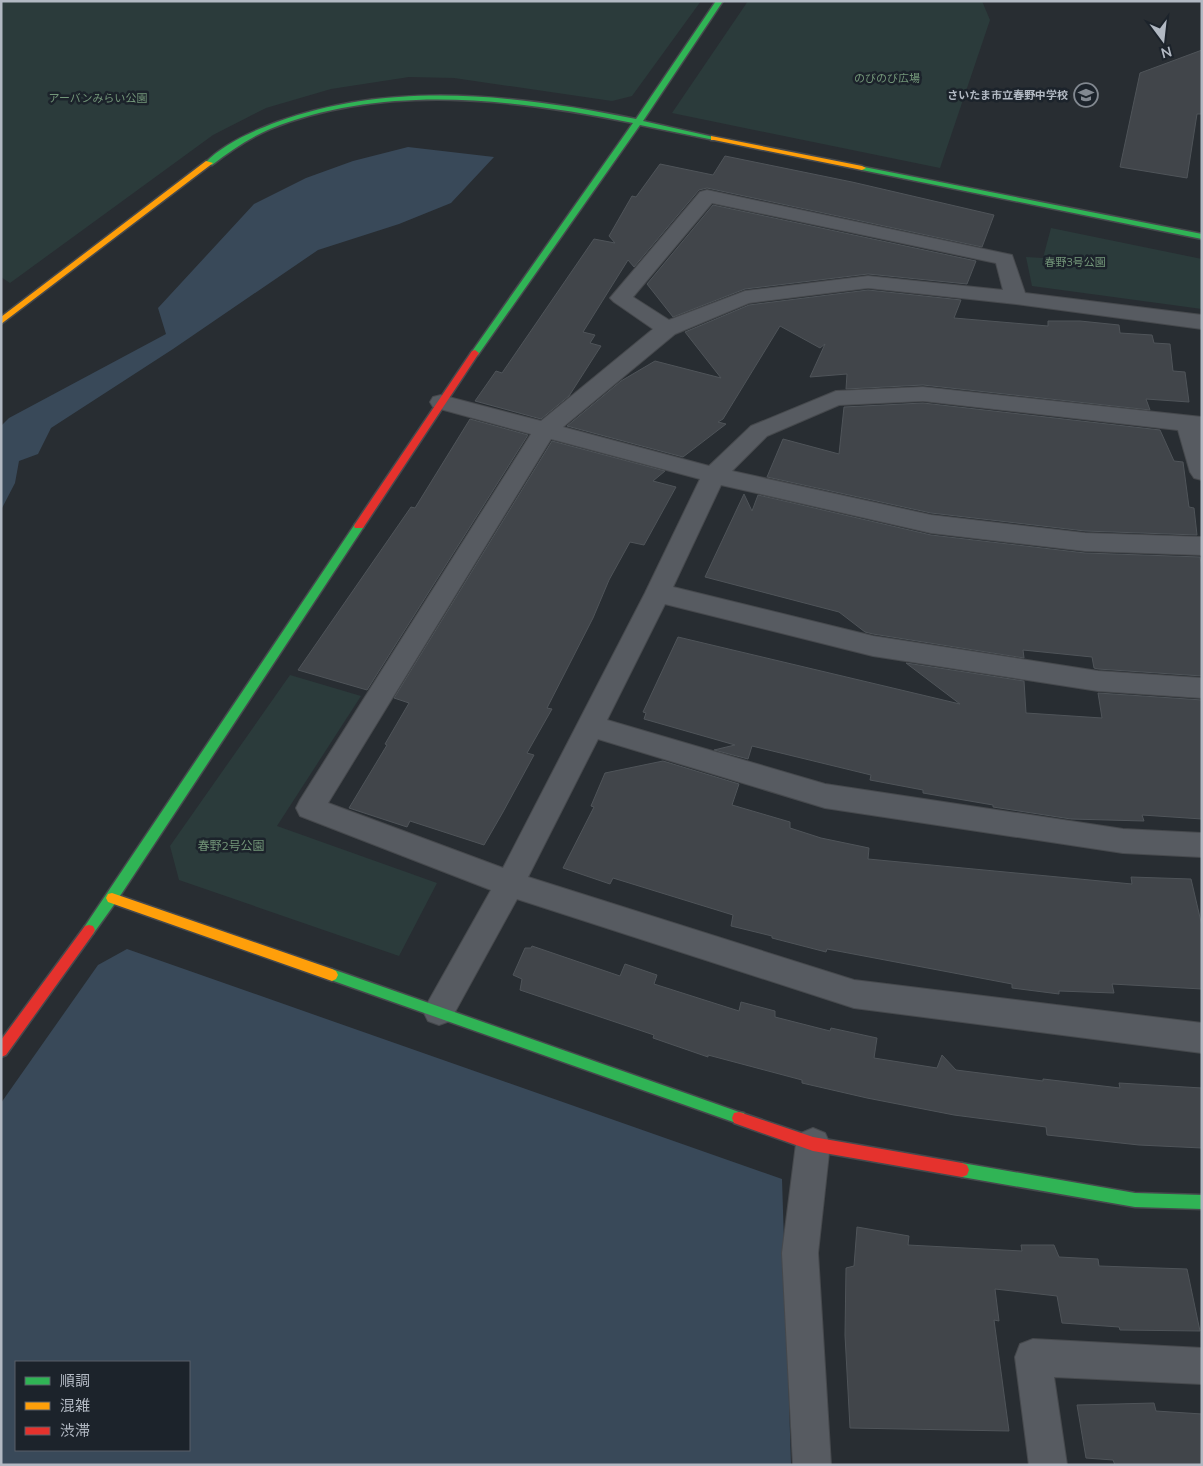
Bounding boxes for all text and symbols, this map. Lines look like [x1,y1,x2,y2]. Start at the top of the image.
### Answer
north arrow [1138,15,1188,65]
text: N [1159,42,1174,63]
park label: のびのび広場 [854,71,920,85]
school or university icon: さいたま市立春野中学校 [1073,82,1099,108]
place label: さいたま市立春野中学校 [947,88,1068,102]
park label: アーバンみらい公園 [49,91,147,105]
park label: 春野3号公園 [1044,255,1106,269]
park label: 春野2号公園 [197,838,265,853]
legend [15,1361,190,1451]
text: 順調 [60,1371,90,1390]
text: 混雑 [60,1396,90,1415]
text: 渋滞 [60,1421,90,1440]

